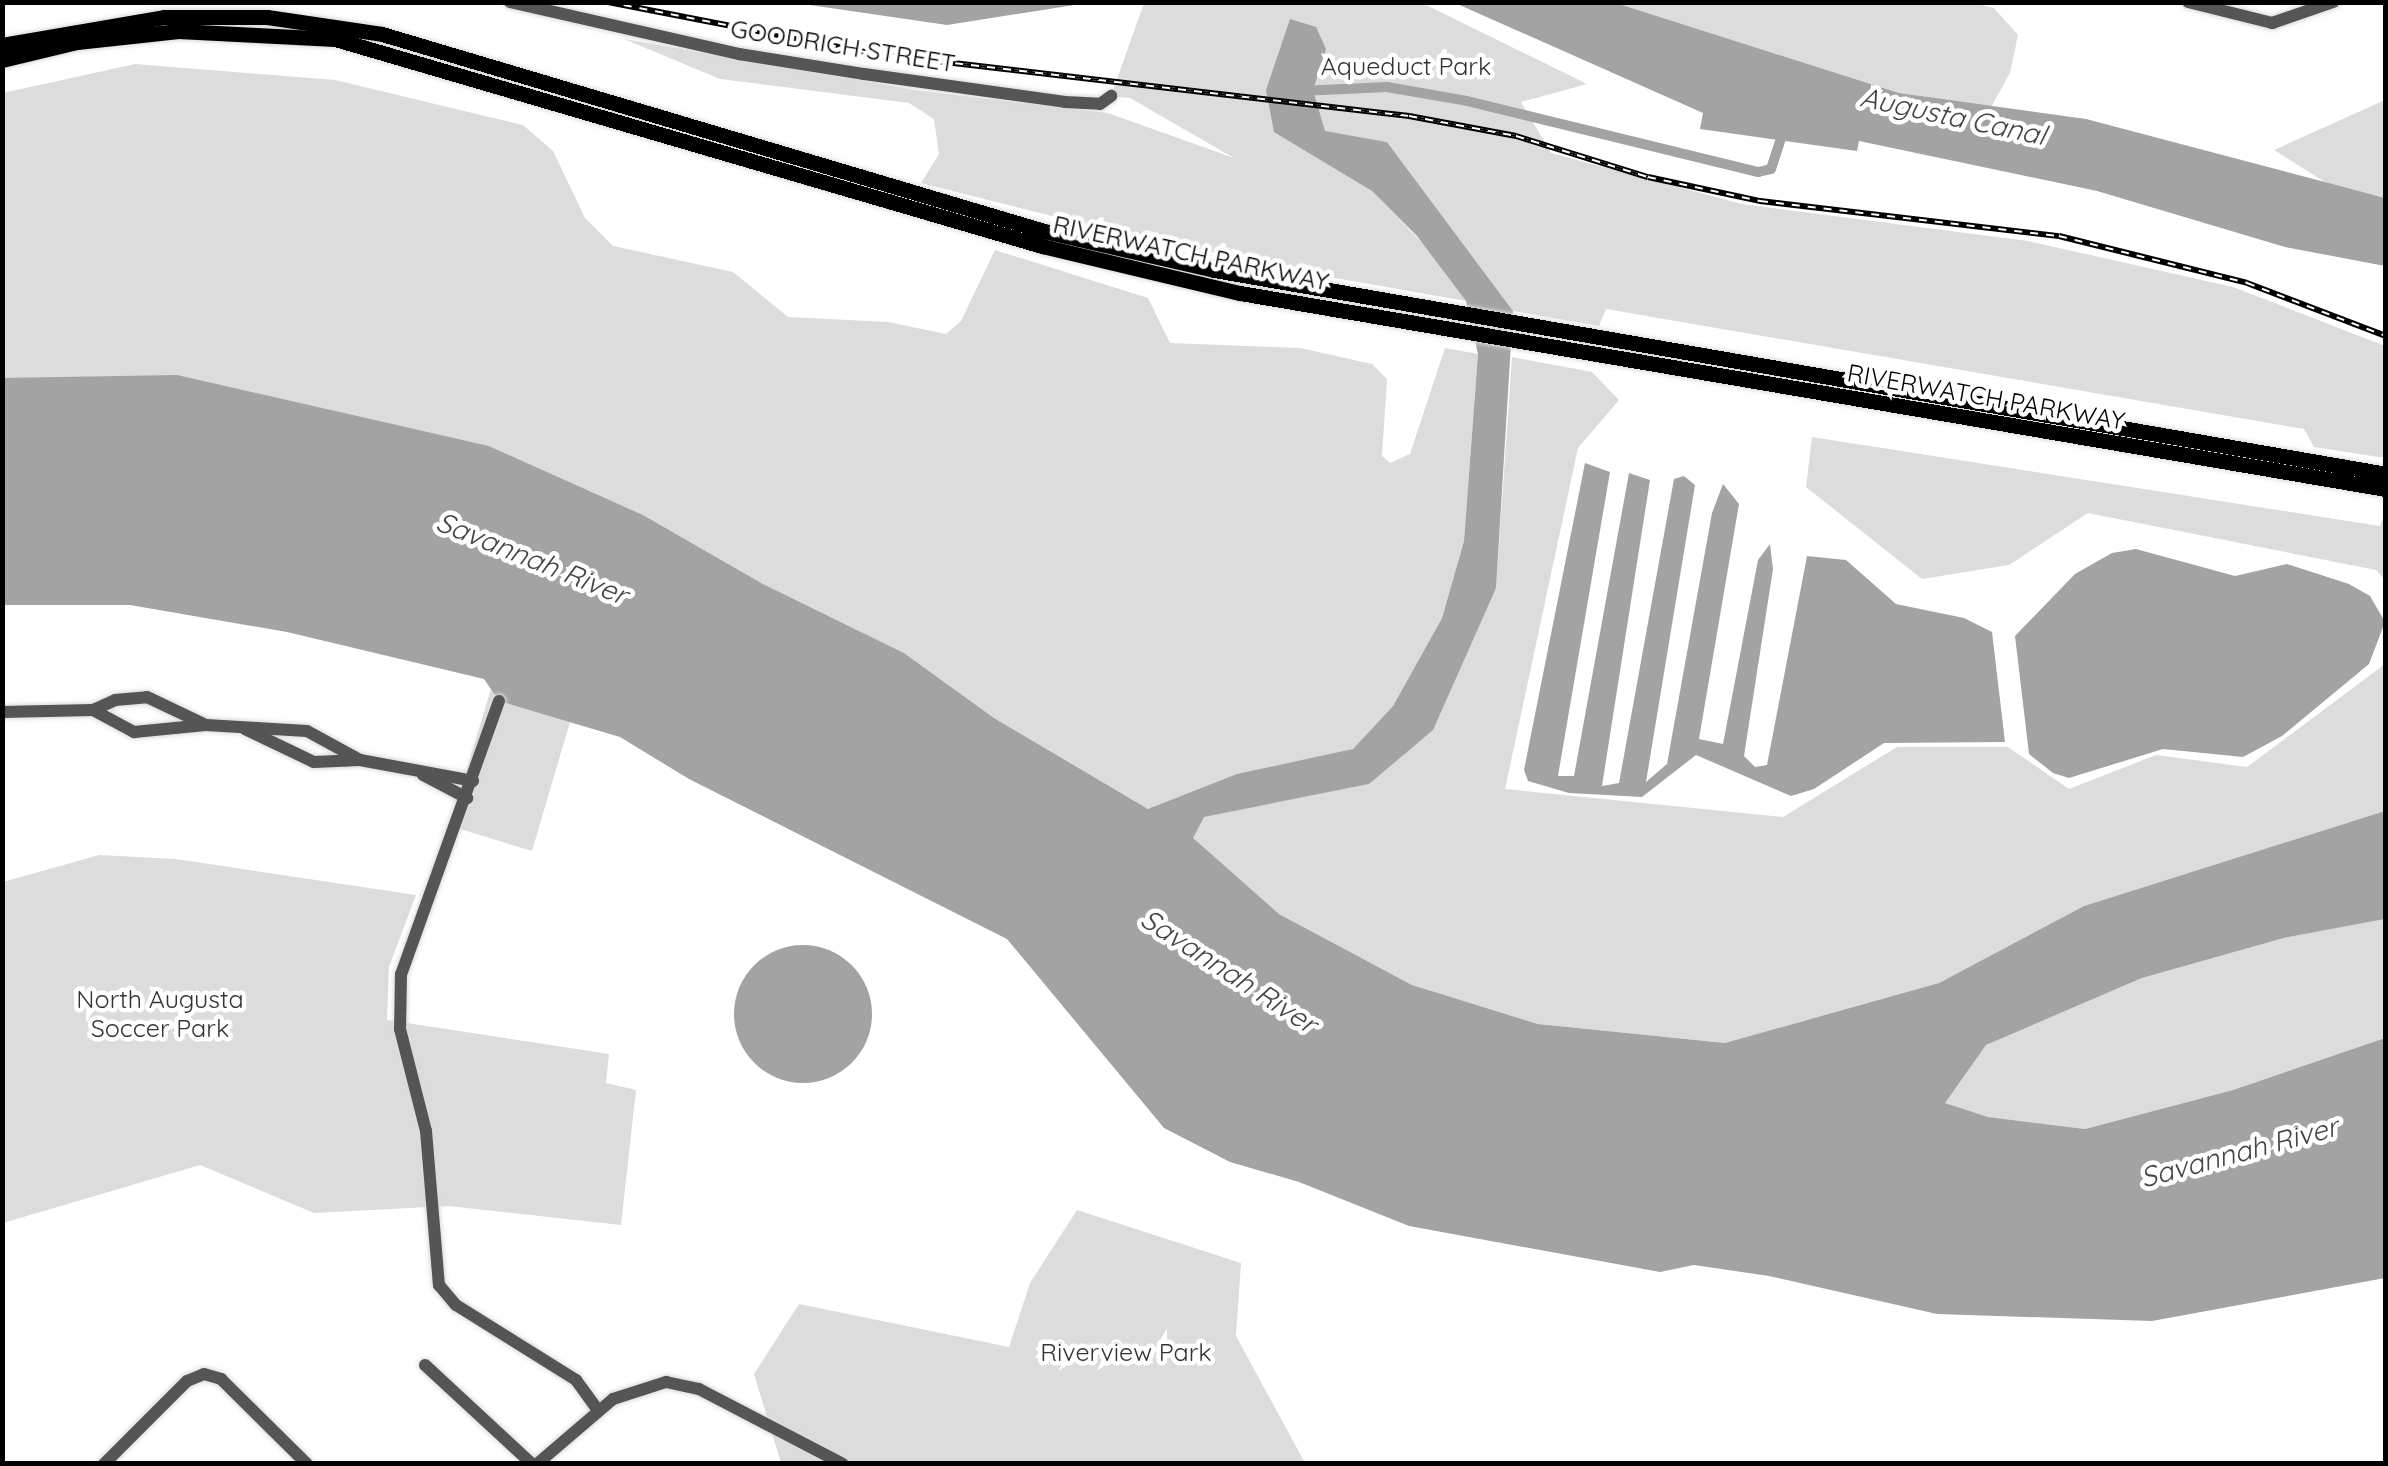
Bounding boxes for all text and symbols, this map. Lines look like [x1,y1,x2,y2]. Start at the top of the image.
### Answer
street label: GOODRICH STREET [728,13,958,79]
park label: Aqueduct Park [1321,51,1491,81]
water label: Augusta Canal [1857,80,2049,152]
street label: RIVERWATCH PARKWAY [1050,209,1332,297]
street label: RIVERWATCH PARKWAY [1845,358,2127,436]
water label: Savannah River [432,504,632,612]
water label: Savannah River [1135,902,1323,1040]
park label: North Augusta Soccer Park [76,985,244,1044]
water label: Savannah River [2137,1110,2341,1194]
park label: Riverview Park [1040,1337,1212,1367]

